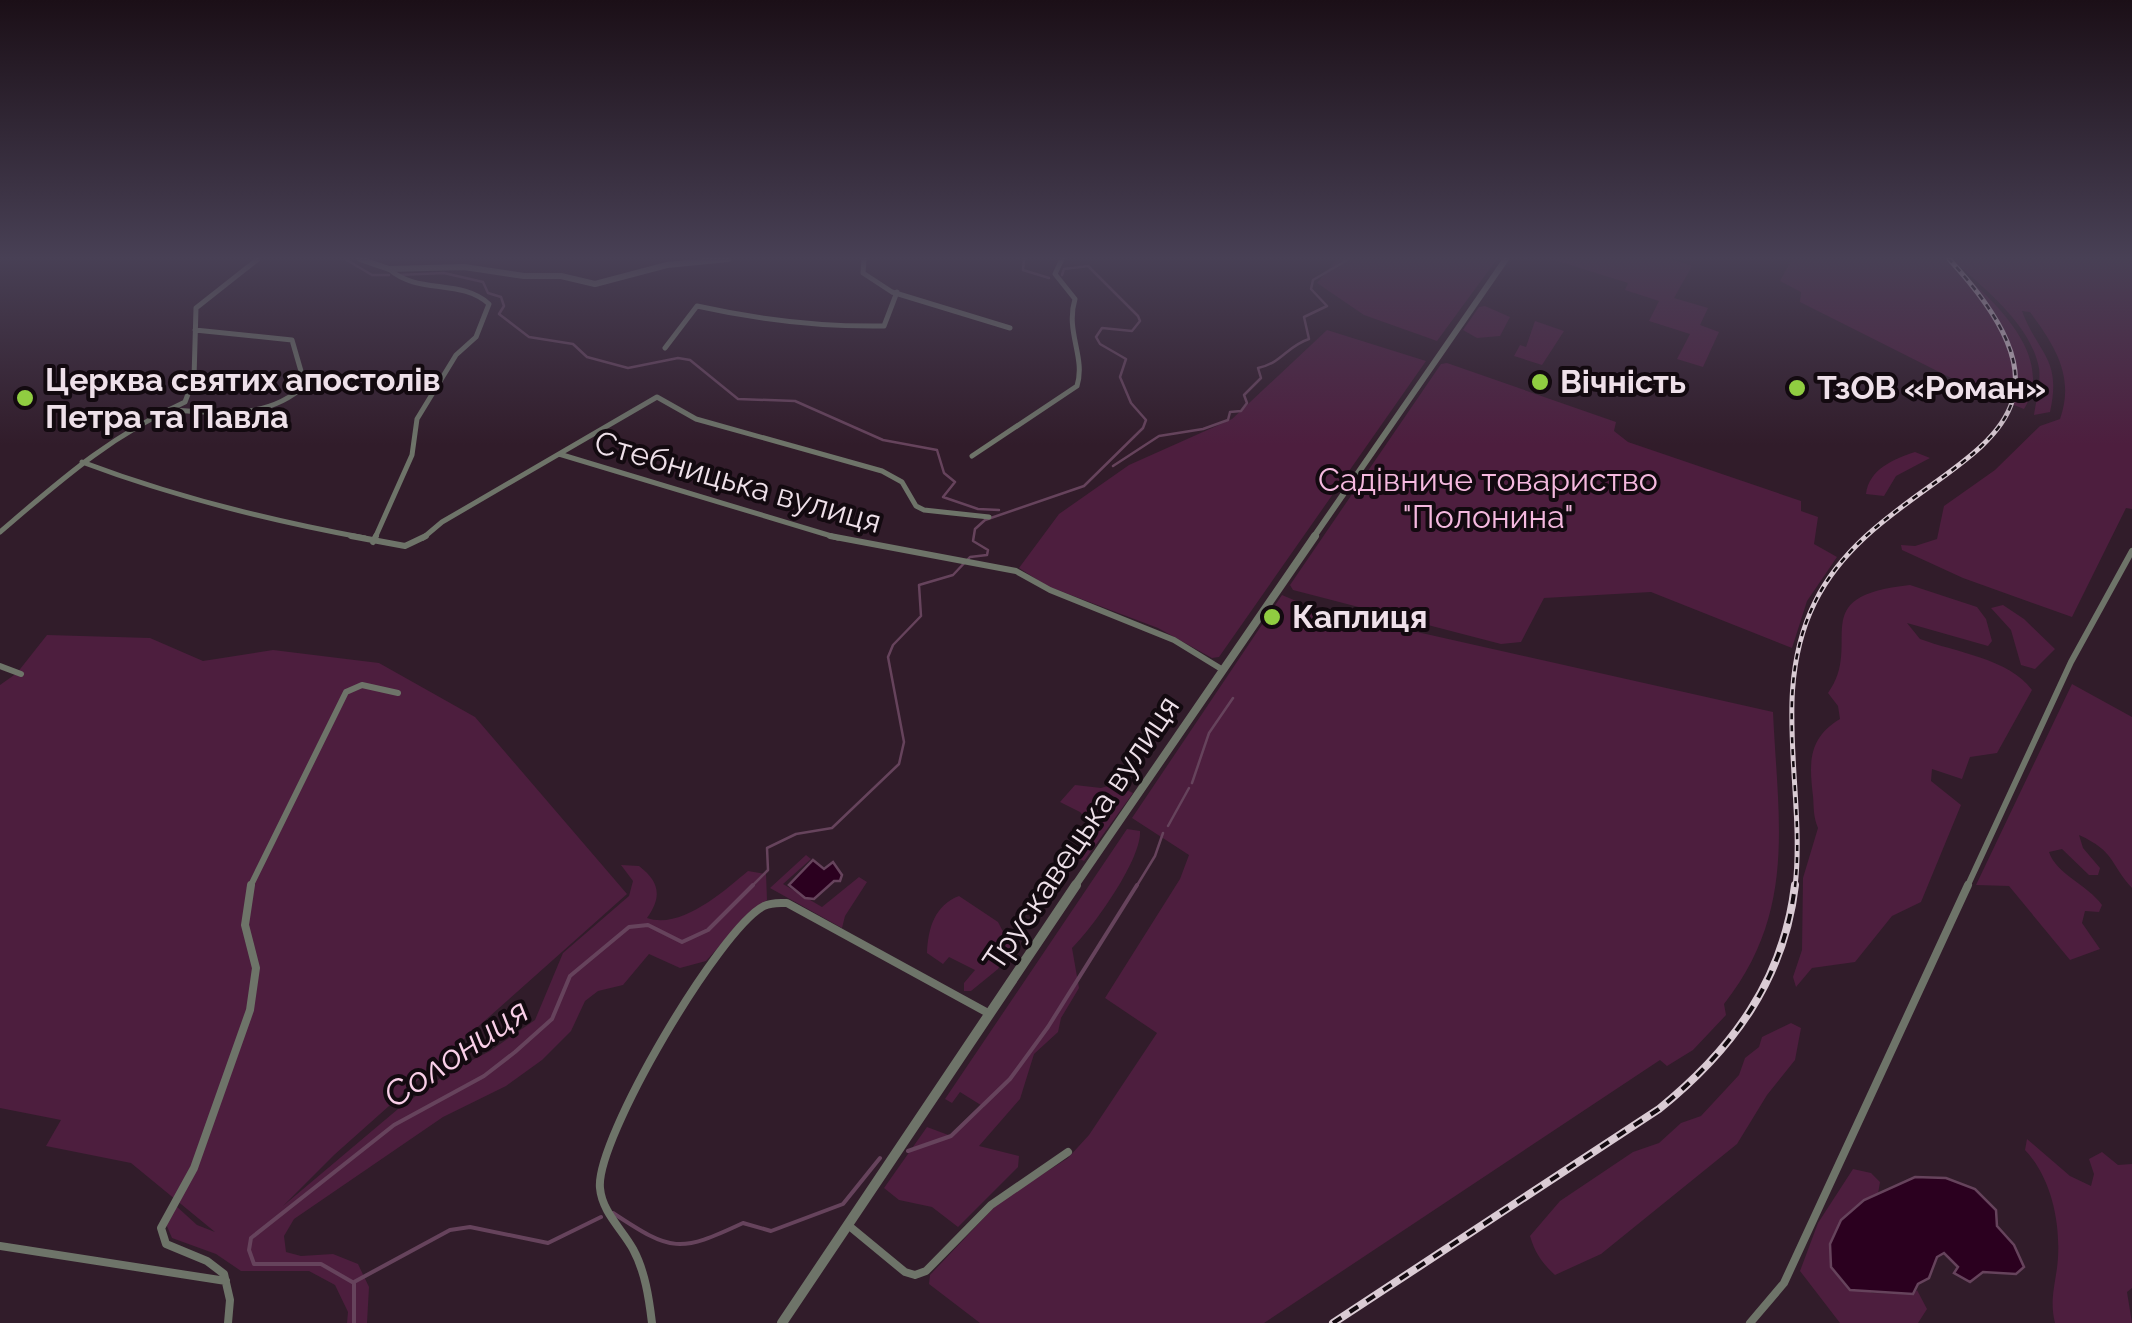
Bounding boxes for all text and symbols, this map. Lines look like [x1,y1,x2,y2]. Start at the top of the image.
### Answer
place label: Церква святих апостолів Петра та Павла [45,361,441,435]
place label: Вічність [1560,363,1686,400]
place label: ТзОВ «Роман» [1817,369,2046,406]
marker: Вічність [1529,371,1551,393]
marker: ТзОВ «Роман» [1786,377,1808,399]
marker: Церква святих апостолів Петра та Павла [14,387,36,409]
street label: Стебницька вулиця [591,423,886,540]
park label: Садівниче товариство "Полонина" [1318,461,1658,535]
place label: Каплиця [1292,598,1427,635]
marker: Каплиця [1261,606,1283,628]
street label: Трускавецька вулиця [975,688,1186,977]
water label: Солониця [376,989,536,1116]

